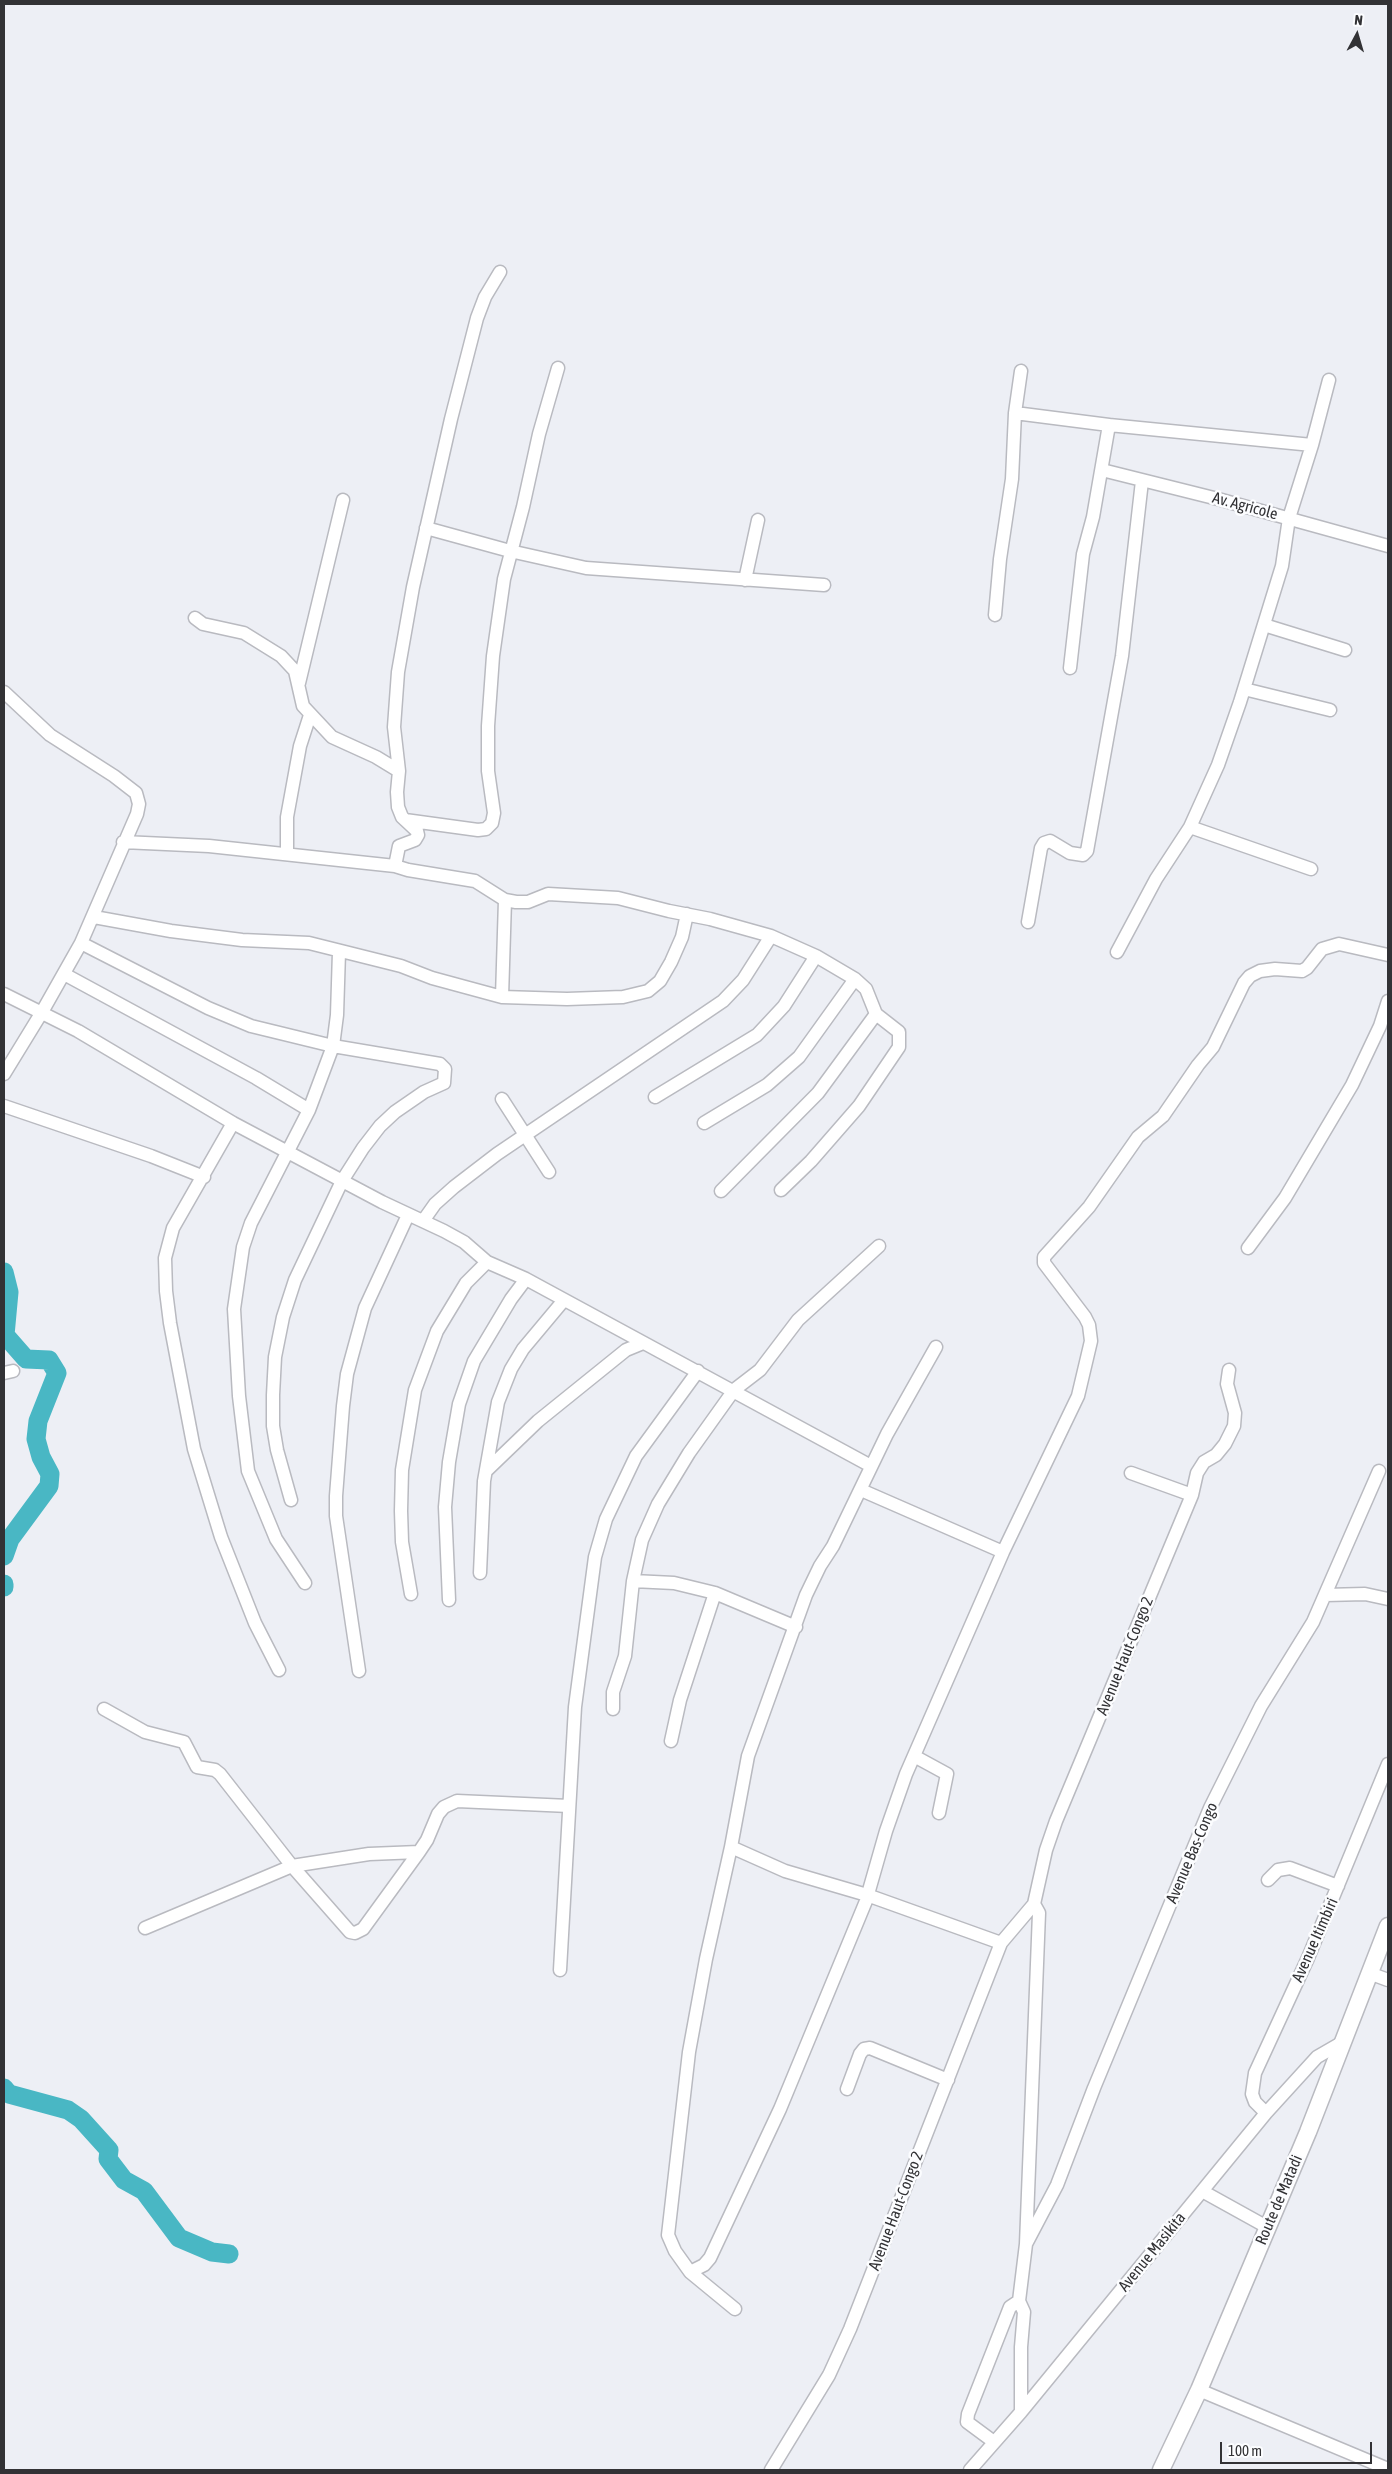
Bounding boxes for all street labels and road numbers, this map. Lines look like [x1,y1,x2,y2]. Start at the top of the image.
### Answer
street label: Av. Agricole [1210,488,1280,524]
street label: Avenue Haut-Congo 2 [1093,1594,1157,1718]
street label: Avenue Bas-Congo [1162,1800,1222,1906]
street label: Avenue Itimbiri [1288,1895,1342,1985]
street label: Avenue Haut-Congo 2 [864,2149,928,2273]
street label: Route de Matadi [1251,2152,1307,2248]
street label: Avenue Masikita [1114,2209,1190,2295]

